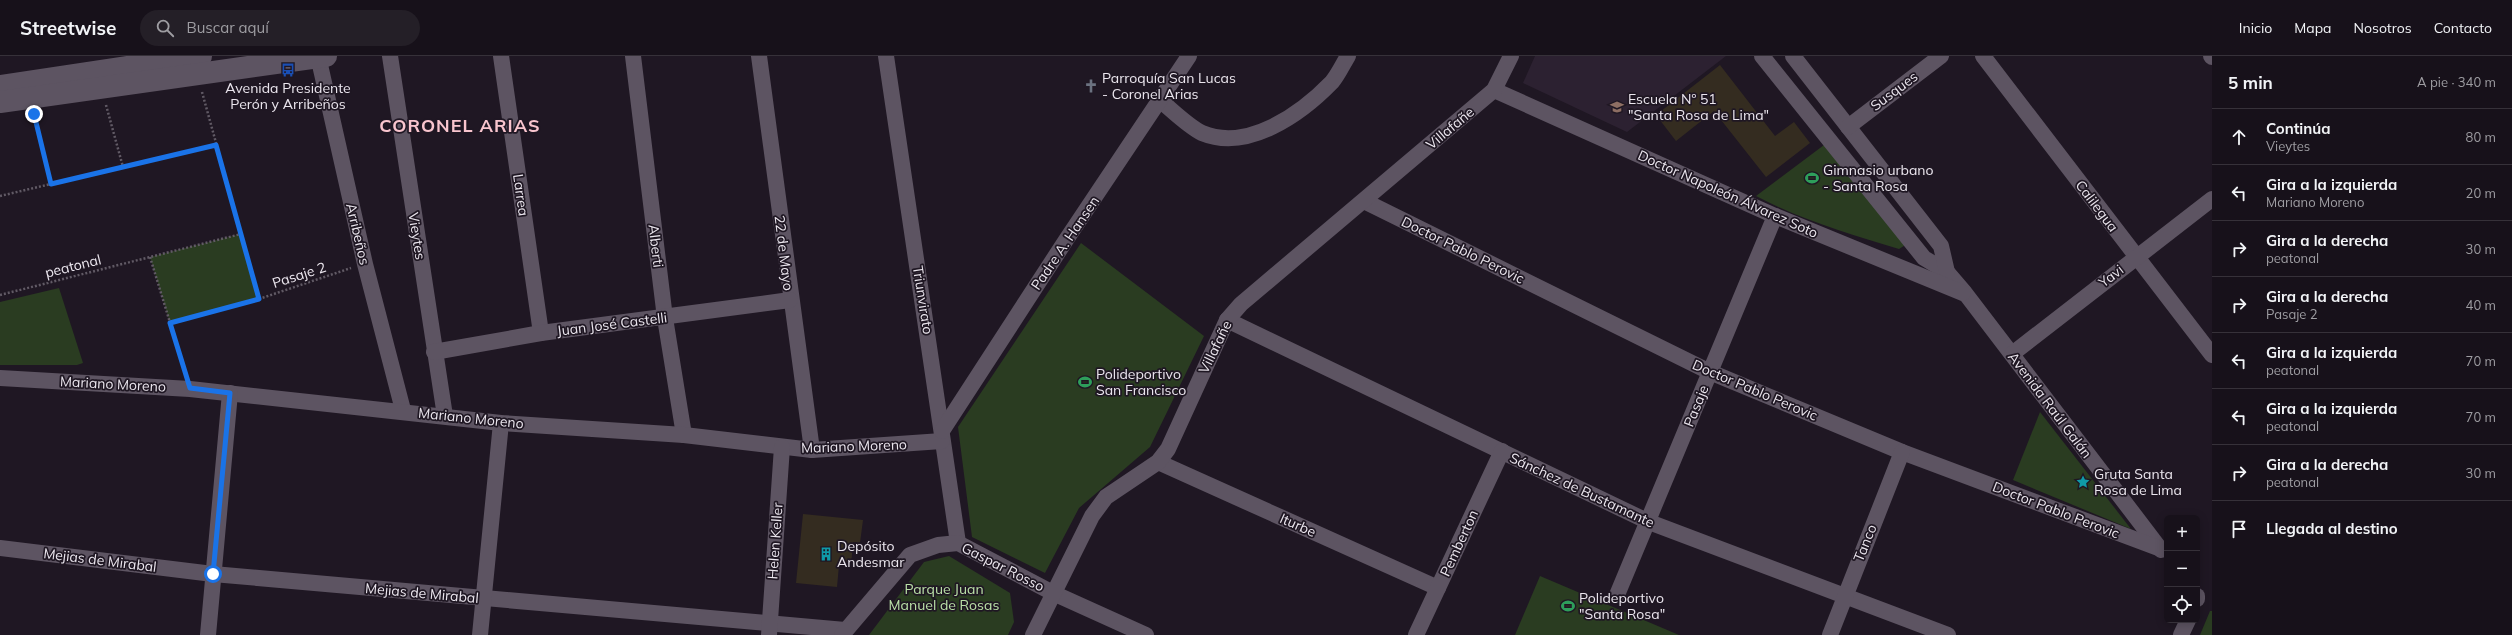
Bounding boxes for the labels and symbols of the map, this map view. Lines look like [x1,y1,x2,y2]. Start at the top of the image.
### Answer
bus stop icon: Avenida Presidente Perón y Arribeños [280,62,296,78]
street label: Susques [1867,67,1921,115]
place label: Parroquía San Lucas - Coronel Arias [1102,69,1236,103]
church icon: Parroquía San Lucas - Coronel Arias [1083,78,1099,94]
place label: Avenida Presidente Perón y Arribeños [225,79,351,113]
place label: Escuela Nº 51 "Santa Rosa de Lima" [1628,90,1769,124]
school or university icon: Escuela Nº 51 "Santa Rosa de Lima" [1609,99,1625,115]
street label: Villafañe [1422,103,1478,153]
route end [25,105,43,123]
district label: CORONEL ARIAS [379,114,541,137]
street label: Doctor Napoleón Álvarez Soto [1635,146,1821,242]
place label: Gimnasio urbano - Santa Rosa [1823,161,1934,195]
sports icon: Gimnasio urbano - Santa Rosa [1804,170,1820,186]
street label: Larrea [509,173,533,217]
street label: Calilegua [2072,177,2122,235]
street label: Padre A. Hansen [1027,193,1103,293]
street label: Arribeños [342,201,374,267]
street label: Vieytes [404,211,430,261]
street label: Doctor Pablo Perovic [1399,212,1527,288]
street label: 22 de Mayo [770,214,798,292]
street label: Alberti [644,223,668,269]
street label: peatonal [43,250,103,282]
street label: Pasaje 2 [270,258,328,292]
street label: Yavi [2094,261,2127,292]
street label: Triunvirato [909,265,937,335]
street label: Juan José Castelli [556,308,668,340]
street label: Villafañe [1194,317,1236,377]
street label: Avenida Raúl Galán [2004,348,2096,462]
street label: Doctor Pablo Perovic [1690,355,1820,425]
place label: Polideportivo San Francisco [1096,365,1186,399]
street label: Mariano Moreno [60,372,166,396]
sports icon: Polideportivo San Francisco [1077,374,1093,390]
street label: Pasaje [1680,382,1712,430]
street label: Mariano Moreno [417,404,525,432]
street label: Mariano Moreno [801,435,907,457]
street label: Sánchez de Bustamante [1507,449,1657,531]
place label: Gruta Santa Rosa de Lima [2094,465,2182,499]
place icon: Gruta Santa Rosa de Lima [2075,474,2091,490]
street label: Doctor Pablo Perovic [1990,477,2122,543]
street label: Helen Keller [763,501,787,580]
street label: Pemberton [1436,507,1482,579]
street label: Iturbe [1277,509,1319,541]
street label: Tanco [1849,522,1881,564]
place label: Depósito Andesmar [837,537,905,571]
street label: Gaspar Rosso [959,538,1047,596]
street label: Mejias de Mirabal [42,544,158,576]
building icon: Depósito Andesmar [818,546,834,562]
route start [204,565,222,583]
street label: Mejias de Mirabal [365,579,479,607]
park label: Parque Juan Manuel de Rosas [889,580,999,614]
place label: Polideportivo "Santa Rosa" [1579,589,1665,623]
sports icon: Polideportivo "Santa Rosa" [1560,598,1576,614]

